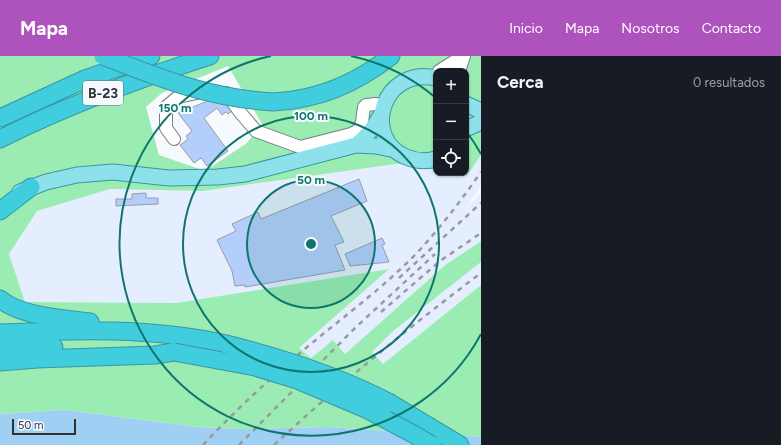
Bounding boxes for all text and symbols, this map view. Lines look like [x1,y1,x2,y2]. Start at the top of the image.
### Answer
text: Mapa [20,17,68,40]
text: Inicio [509,20,543,37]
text: Mapa [565,20,599,37]
text: Nosotros [621,20,680,37]
text: Contacto [702,20,761,37]
map controls [433,68,469,176]
button: + [433,68,469,104]
text: Cerca [497,72,544,92]
text: 0 resultados [693,75,765,90]
road number: B-23 [83,81,123,105]
text: 150 m [158,101,192,115]
button: − [433,104,469,140]
text: 100 m [294,109,328,123]
button: locate [433,140,469,176]
text: 50 m [297,173,325,187]
centre of rings [304,237,318,251]
scale bar [12,417,76,436]
text: 50 m [18,419,43,432]

